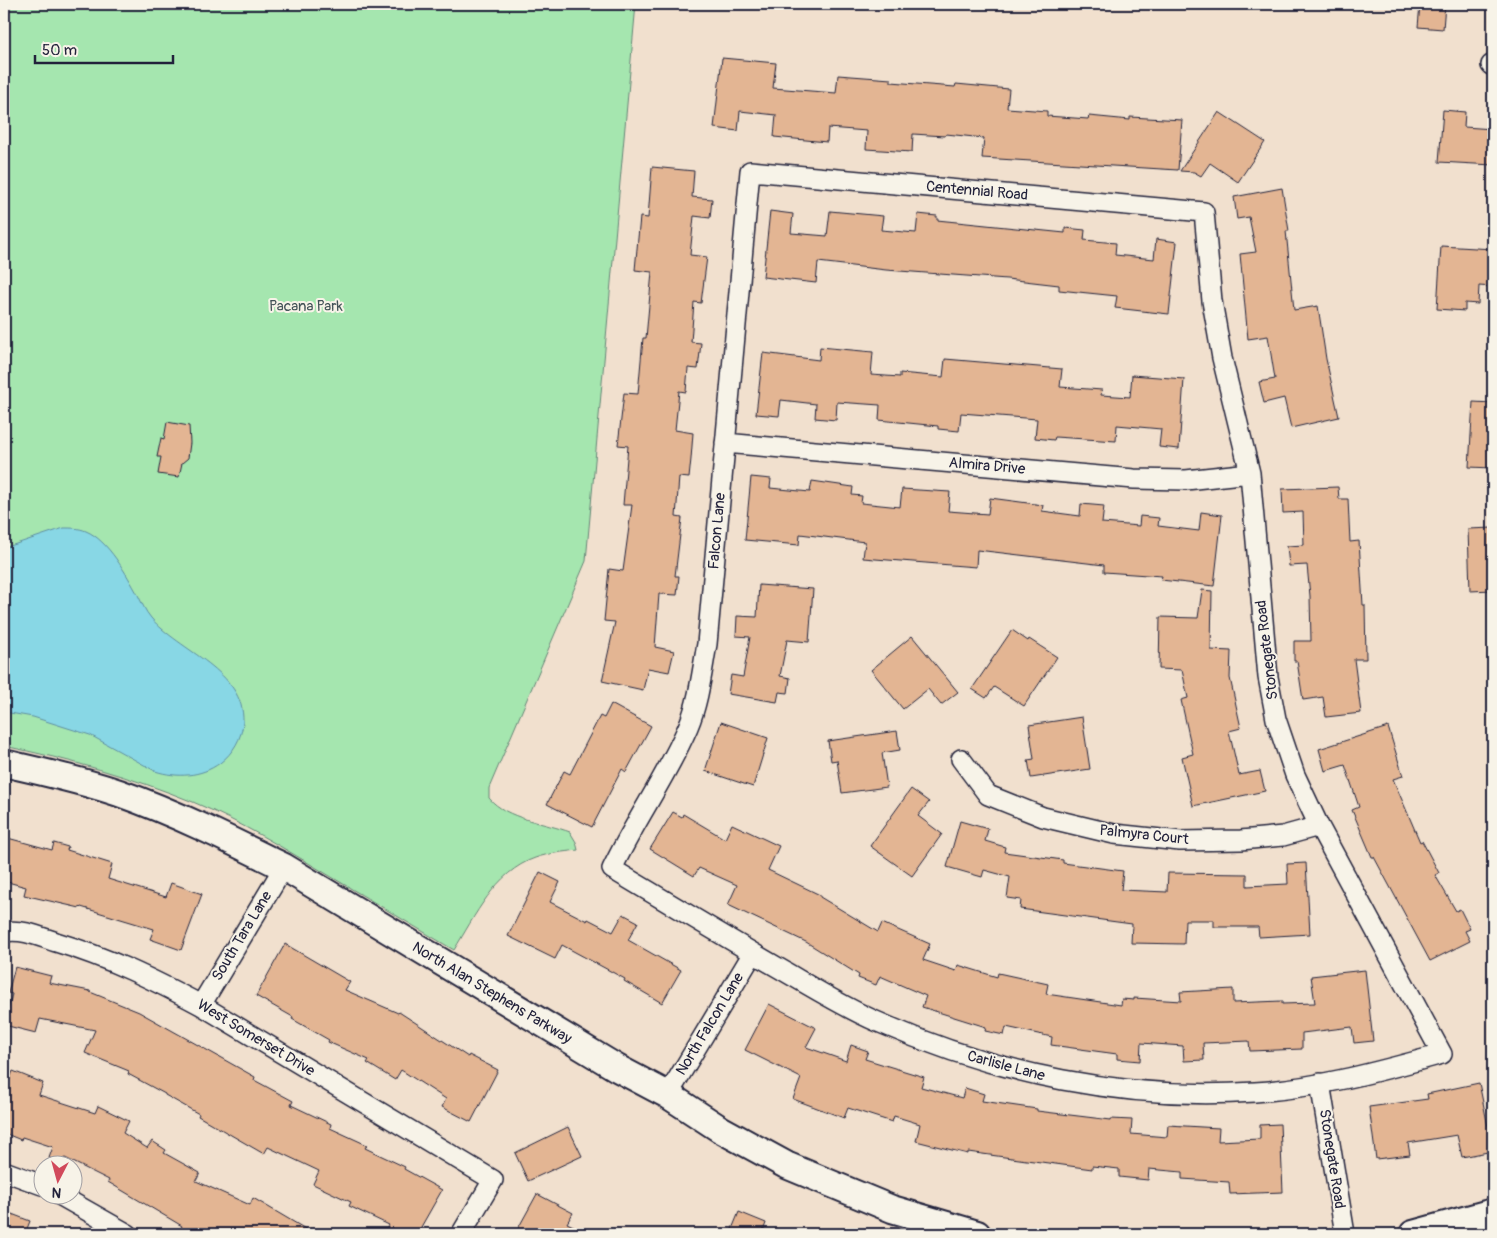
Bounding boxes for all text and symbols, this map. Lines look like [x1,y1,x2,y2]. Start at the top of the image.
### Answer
scale bar [35,32,172,64]
text: 50 m [42,41,77,60]
street label: Centennial Road [925,177,1029,205]
park label: Pacana Park [269,297,344,316]
street label: Almira Drive [948,453,1027,479]
street label: Falcon Lane [704,491,730,570]
street label: Stonegate Road [1251,599,1283,701]
street label: Palmyra Court [1098,821,1191,849]
street label: South Tara Lane [208,887,277,984]
street label: North Alan Stephens Parkway [409,938,576,1049]
street label: North Falcon Lane [672,969,749,1079]
street label: West Somerset Drive [194,995,319,1081]
street label: Carlisle Lane [965,1047,1047,1086]
street label: Stonegate Road [1315,1108,1349,1210]
north arrow [32,1156,82,1206]
text: N [51,1183,62,1201]

